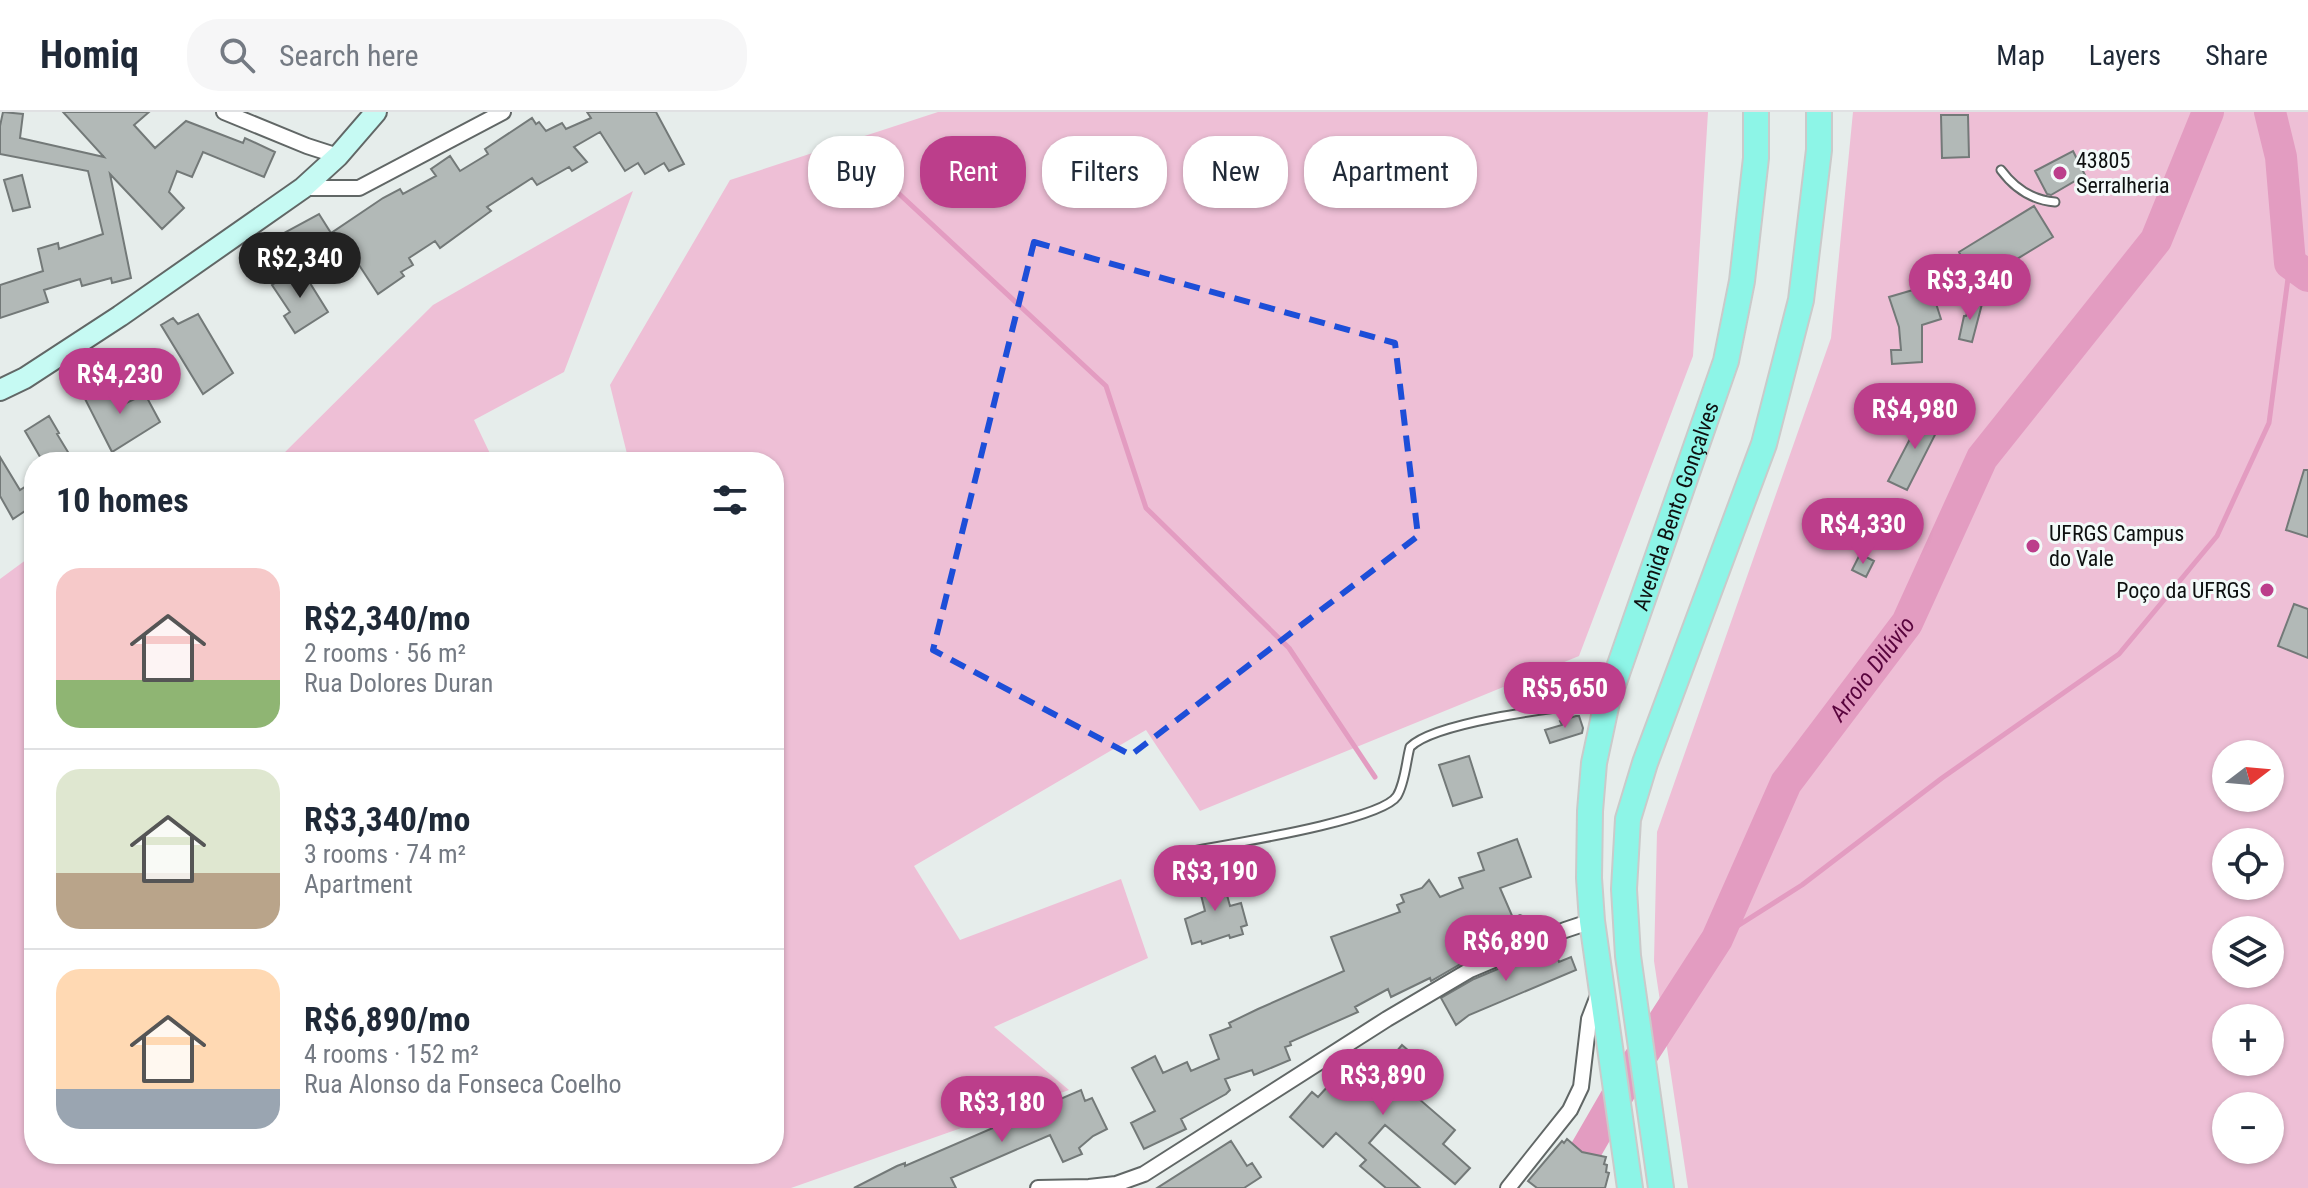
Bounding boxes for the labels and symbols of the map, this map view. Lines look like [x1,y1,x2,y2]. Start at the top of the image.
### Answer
place label: 43805 Serralheria [2076,148,2170,198]
marker: 43805 Serralheria [2051,164,2069,182]
pin: R$2,340 [226,232,374,300]
pin: R$3,340 [1896,254,2044,322]
pin: R$4,230 [46,348,194,416]
pin: R$4,980 [1841,383,1989,451]
street label: Avenida Bento Gonçalves [1627,398,1723,614]
pin: R$4,330 [1789,498,1937,566]
place label: UFRGS Campus do Vale [2049,521,2184,571]
marker: UFRGS Campus do Vale [2024,537,2042,555]
place label: Poço da UFRGS [2116,578,2251,603]
marker: Poço da UFRGS [2258,581,2276,599]
water label: Arroio Dilúvio [1823,611,1921,727]
pin: R$5,650 [1491,662,1639,730]
north arrow [2212,740,2284,812]
pin: R$3,190 [1141,845,1289,913]
pin: R$6,890 [1432,915,1580,983]
pin: R$3,890 [1309,1049,1457,1117]
pin: R$3,180 [928,1076,1076,1144]

